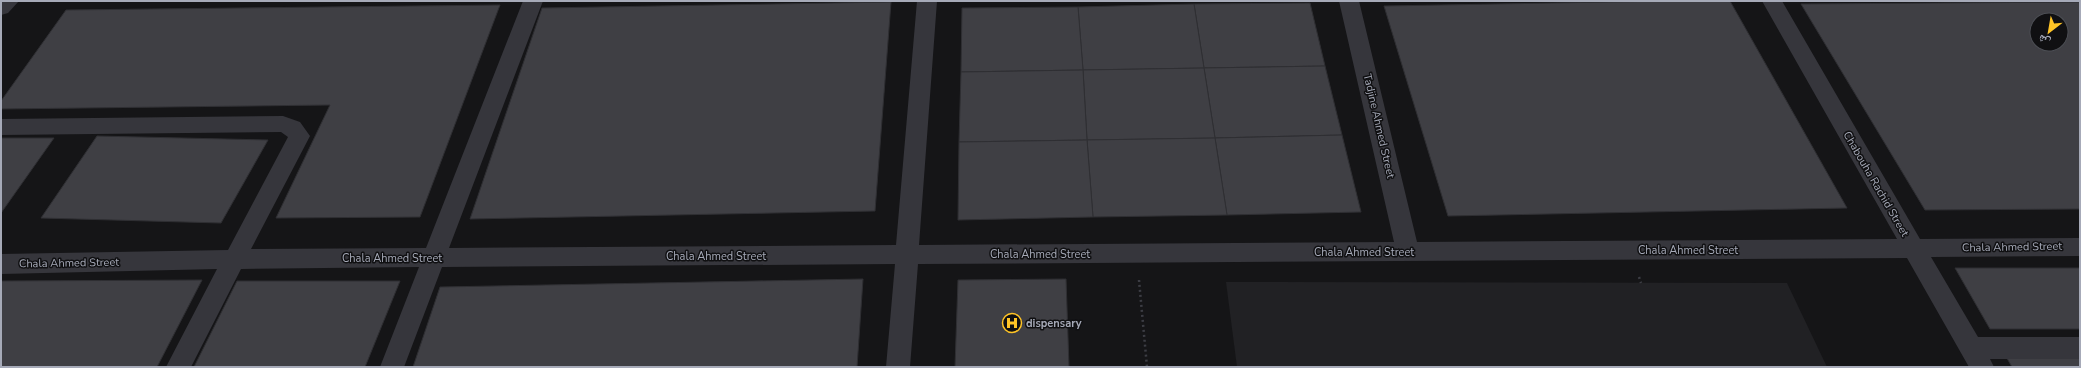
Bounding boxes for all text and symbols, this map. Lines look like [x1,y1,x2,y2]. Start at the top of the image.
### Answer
north arrow [2029,12,2069,52]
text: ش [2035,31,2053,50]
street label: Tadjine Ahmed Street [1360,72,1398,180]
street label: Chabouha Rachid Street [1840,129,1912,240]
street label: Chala Ahmed Street [1962,239,2062,255]
street label: Chala Ahmed Street [1638,243,1738,258]
street label: Chala Ahmed Street [1314,245,1414,260]
street label: Chala Ahmed Street [990,247,1090,262]
street label: Chala Ahmed Street [666,249,766,264]
street label: Chala Ahmed Street [342,251,442,266]
street label: Chala Ahmed Street [19,255,119,271]
hospital icon: dispensary [1001,312,1023,334]
place label: dispensary [1026,316,1082,331]

